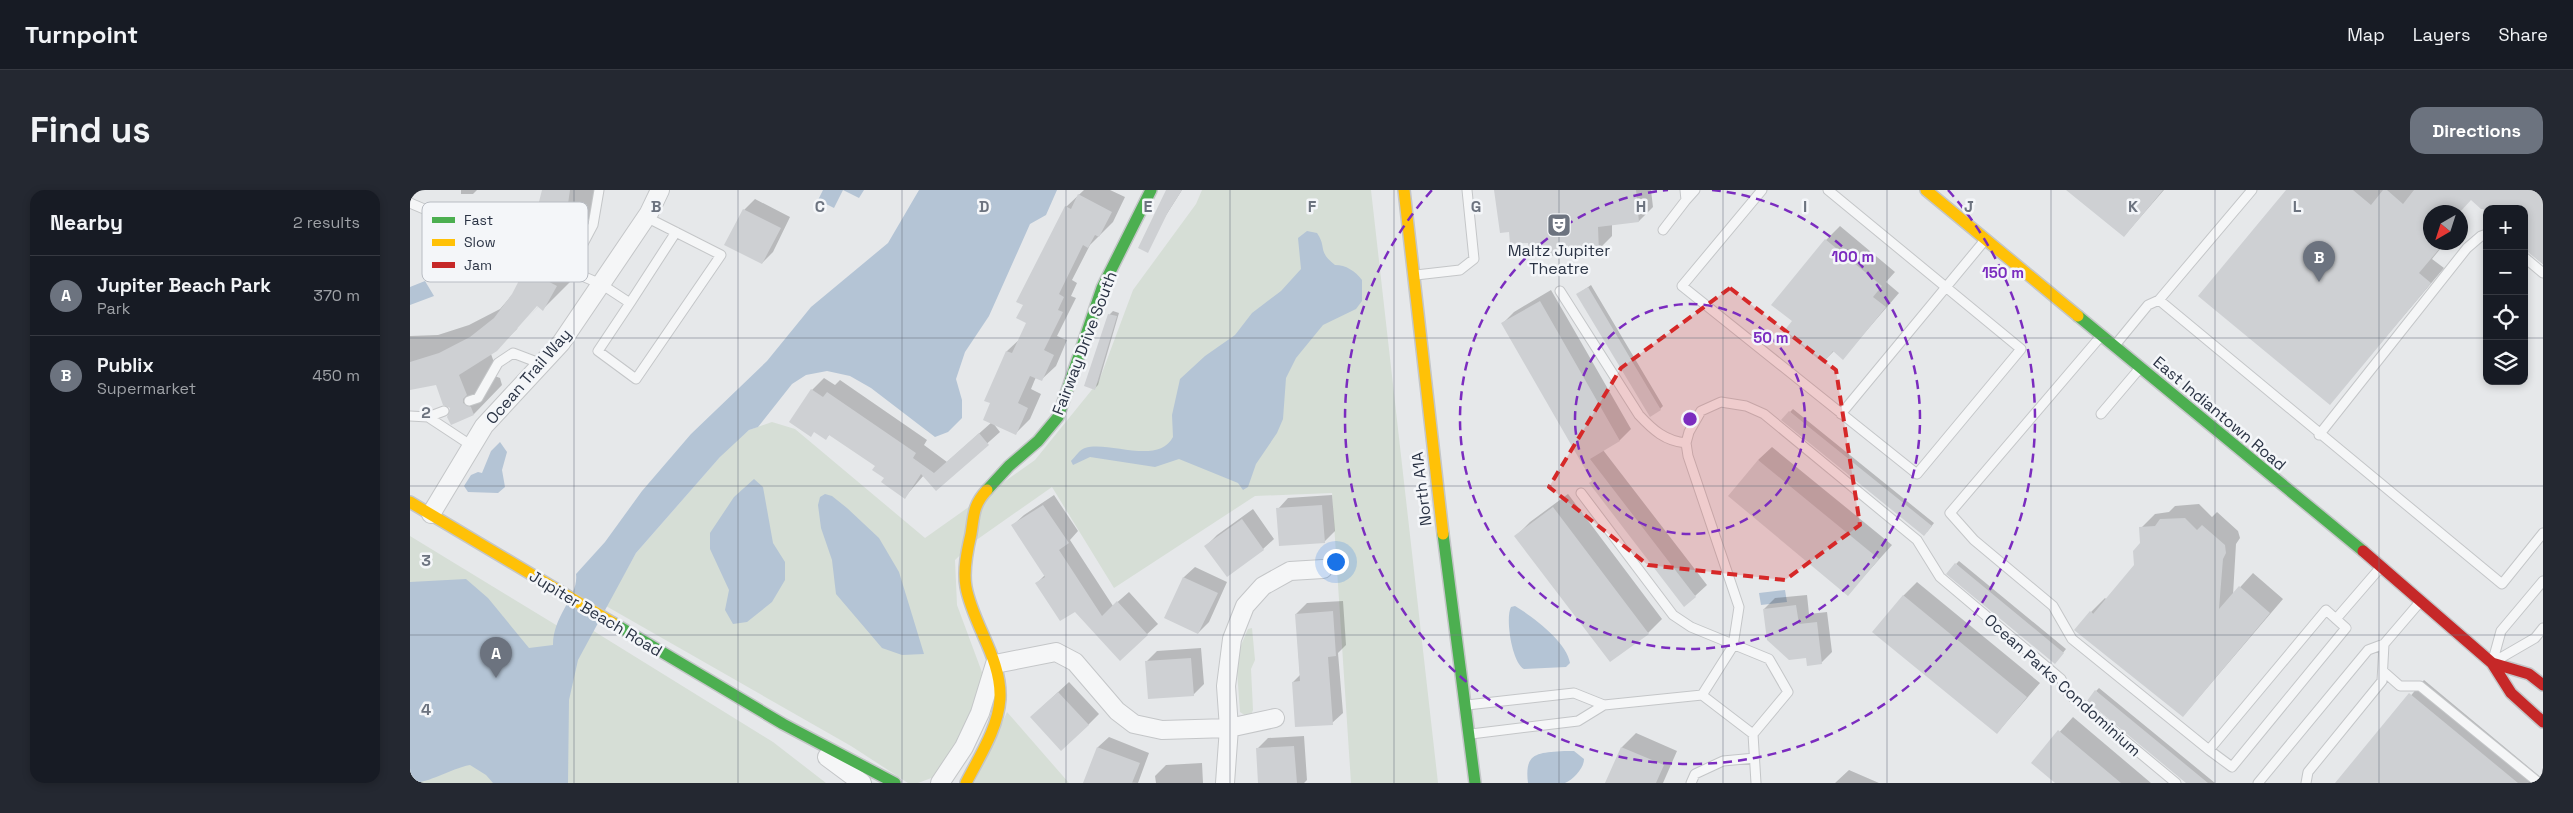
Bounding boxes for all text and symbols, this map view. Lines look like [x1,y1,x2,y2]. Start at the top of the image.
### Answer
text: Turnpoint [25,19,138,50]
text: Map [2347,23,2385,46]
text: Layers [2413,23,2470,46]
text: Share [2498,23,2548,46]
button: Directions [2410,107,2543,154]
text: Find us [30,108,151,152]
text: B [651,196,661,217]
text: C [815,196,825,217]
text: D [979,196,989,217]
text: E [1144,196,1153,217]
text: F [1308,196,1317,217]
text: G [1471,196,1481,217]
text: H [1636,196,1646,217]
text: I [1803,196,1807,217]
text: J [1964,196,1974,217]
text: K [2128,196,2138,217]
text: L [2293,196,2302,217]
legend [422,202,588,282]
north arrow [2423,205,2468,250]
map controls [2483,205,2528,385]
button: + [2483,205,2528,250]
text: Nearby [50,209,123,236]
text: Fast [464,211,493,229]
text: 2 results [293,212,360,233]
theatre icon: Maltz Jupiter Theatre [1546,212,1572,238]
text: Slow [464,233,496,251]
place label: Maltz Jupiter Theatre [1508,240,1610,279]
pin: B [2303,241,2335,282]
text: 100 m [1832,247,1874,266]
button: − [2483,250,2528,295]
text: Jam [464,256,492,274]
text: 150 m [1982,263,2024,282]
street label: Fairway Drive South [1047,268,1122,418]
text: Jupiter Beach Park [97,273,271,298]
text: A [61,285,71,306]
text: 370 m [313,285,360,306]
button: locate [2483,295,2528,340]
text: Park [97,298,130,319]
street label: Ocean Trail Way [481,324,576,429]
text: 50 m [1753,328,1789,347]
button: layers [2483,340,2528,385]
street label: East Indiantown Road [2149,352,2291,475]
text: Publix [97,353,154,378]
text: B [61,365,71,386]
text: 450 m [312,365,360,386]
text: Supermarket [97,378,196,399]
text: 2 [421,402,431,423]
centre of rings [1681,410,1699,428]
street label: North A1A [1407,451,1436,527]
your location [1323,549,1349,575]
text: 3 [421,550,431,571]
street label: Jupiter Beach Road [525,565,666,661]
street label: Ocean Parks Condominium [1980,609,2145,761]
pin: A [480,637,512,678]
text: 4 [421,699,431,720]

